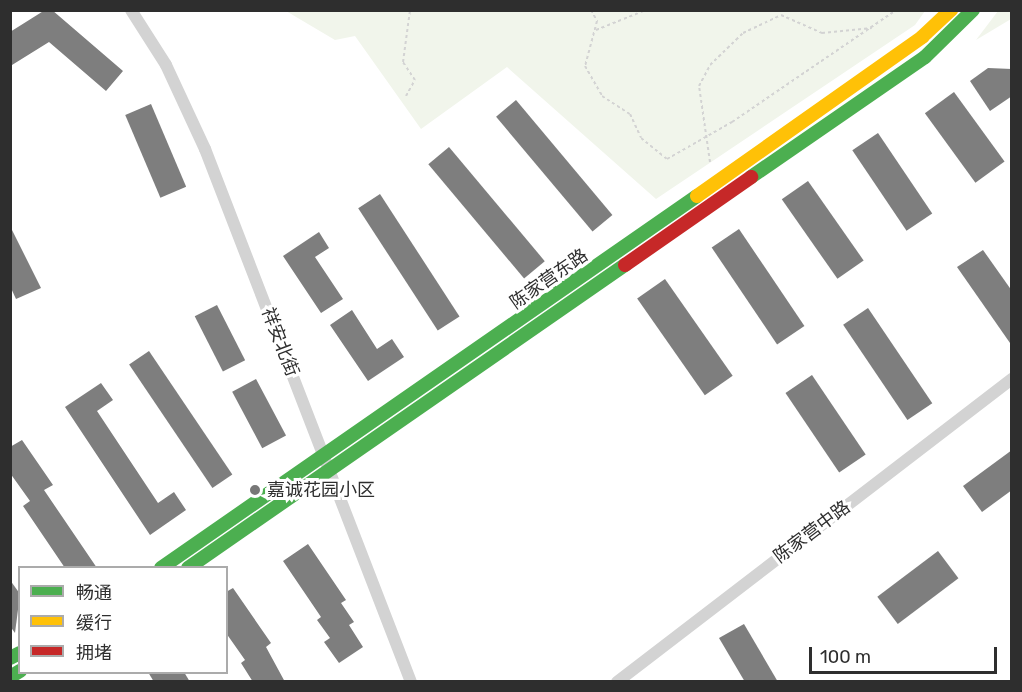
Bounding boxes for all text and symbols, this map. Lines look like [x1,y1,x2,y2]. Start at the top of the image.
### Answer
street label: 陈家营东路 [506,244,592,314]
street label: 祥安北街 [257,305,303,379]
place label: 嘉诚花园小区 [267,479,375,501]
marker: 嘉诚花园小区 [248,483,262,497]
street label: 陈家营中路 [770,496,854,568]
legend [18,566,228,674]
text: 畅通 [76,582,112,604]
text: 缓行 [76,612,112,634]
scale bar [812,635,1000,673]
text: 拥堵 [76,642,112,664]
text: 100 m [820,646,871,668]

